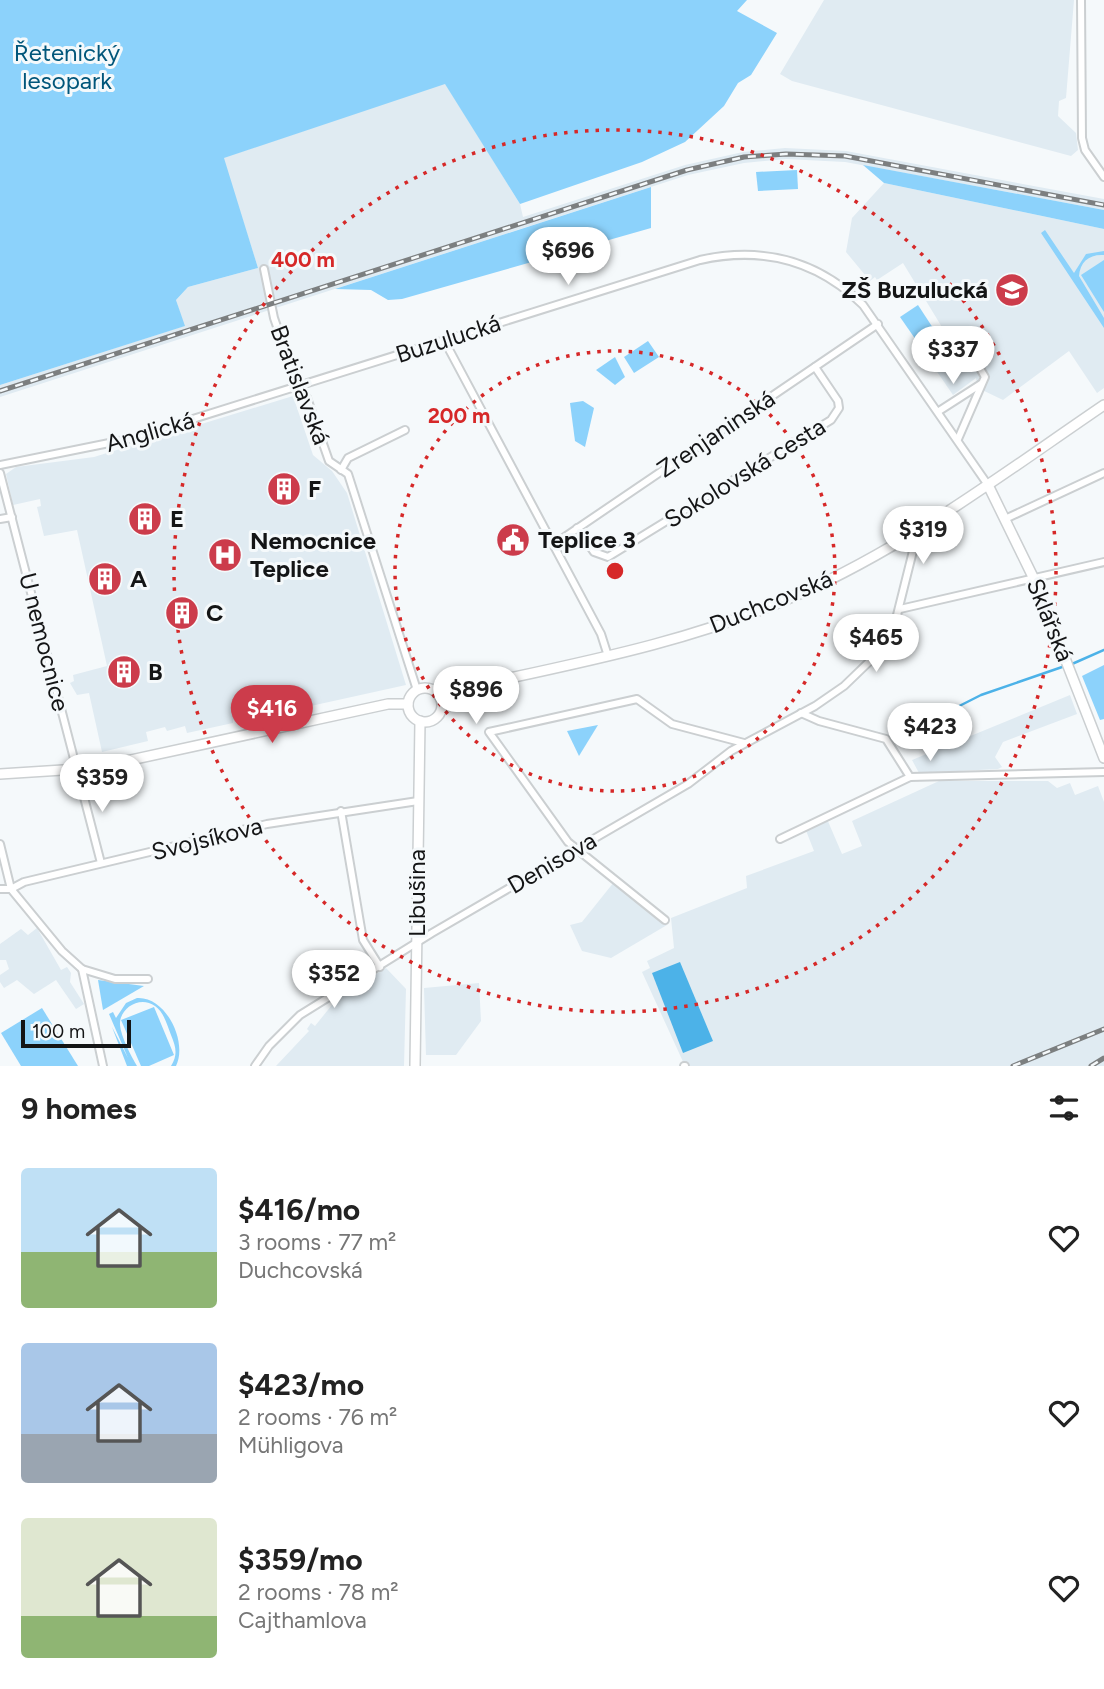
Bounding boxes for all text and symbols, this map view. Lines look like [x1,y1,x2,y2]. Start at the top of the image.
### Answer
park label: Řetenický lesopark [14,38,121,95]
pin: $696 [527,228,609,287]
text: $696 [542,236,594,264]
text: 400 m [271,247,335,272]
school or university icon: ZŠ Buzulucká [993,271,1031,309]
place label: ZŠ Buzulucká [842,275,988,304]
street label: Buzulucká [392,308,504,369]
street label: Bratislavská [264,321,336,449]
pin: $337 [912,326,994,386]
text: $337 [927,335,979,363]
street label: Zrenjaninská [651,384,780,484]
text: 200 m [428,403,490,428]
street label: Anglická [102,405,198,458]
street label: Sokolovská cesta [659,411,831,534]
building icon: F [265,470,303,508]
place label: F [308,474,321,503]
building icon: E [126,500,164,538]
place label: E [170,504,184,533]
pin: $319 [882,506,964,566]
text: $319 [899,515,947,543]
public building icon: Teplice 3 [494,521,532,559]
place label: Teplice 3 [538,525,636,554]
place label: Nemocnice Teplice [250,526,376,583]
hospital icon: Nemocnice Teplice [206,536,244,574]
centre of rings [603,559,627,583]
building icon: A [86,560,124,598]
place label: A [130,564,147,593]
street label: Duchcovská [705,564,837,639]
street label: U nemocnice [13,570,76,714]
street label: Sklářská [1021,574,1080,665]
building icon: C [163,594,201,632]
place label: C [206,598,223,627]
pin: $465 [835,614,917,674]
text: $465 [849,623,903,651]
building icon: B [105,653,143,691]
place label: B [148,657,163,686]
pin: $896 [435,666,517,726]
text: $896 [449,675,503,703]
pin: $416 [231,686,313,745]
text: $416 [247,694,297,722]
pin: $423 [889,704,971,763]
text: $423 [903,712,957,740]
pin: $359 [61,754,143,814]
text: $359 [76,763,128,791]
street label: Svojsíkova [148,811,265,866]
street label: Denisova [502,826,601,900]
street label: Libušina [402,849,431,937]
pin: $352 [293,950,375,1010]
text: $352 [308,959,360,987]
scale bar [21,1017,131,1049]
text: 100 m [32,1020,85,1043]
icon: filters [1045,1089,1083,1127]
text: 9 homes [21,1090,137,1127]
text: $416/mo [238,1191,360,1228]
icon: home [77,1196,161,1280]
icon: heart [1045,1219,1083,1257]
text: 3 rooms · 77 m² [238,1228,396,1256]
text: Duchcovská [238,1256,363,1284]
text: $423/mo [238,1366,364,1403]
icon: home [77,1371,161,1455]
icon: heart [1045,1394,1083,1432]
text: 2 rooms · 76 m² [238,1403,397,1431]
text: Mühligova [238,1431,343,1459]
text: $359/mo [238,1541,363,1578]
icon: home [77,1546,161,1630]
icon: heart [1045,1569,1083,1607]
text: 2 rooms · 78 m² [238,1578,399,1606]
text: Cajthamlova [238,1606,367,1634]

